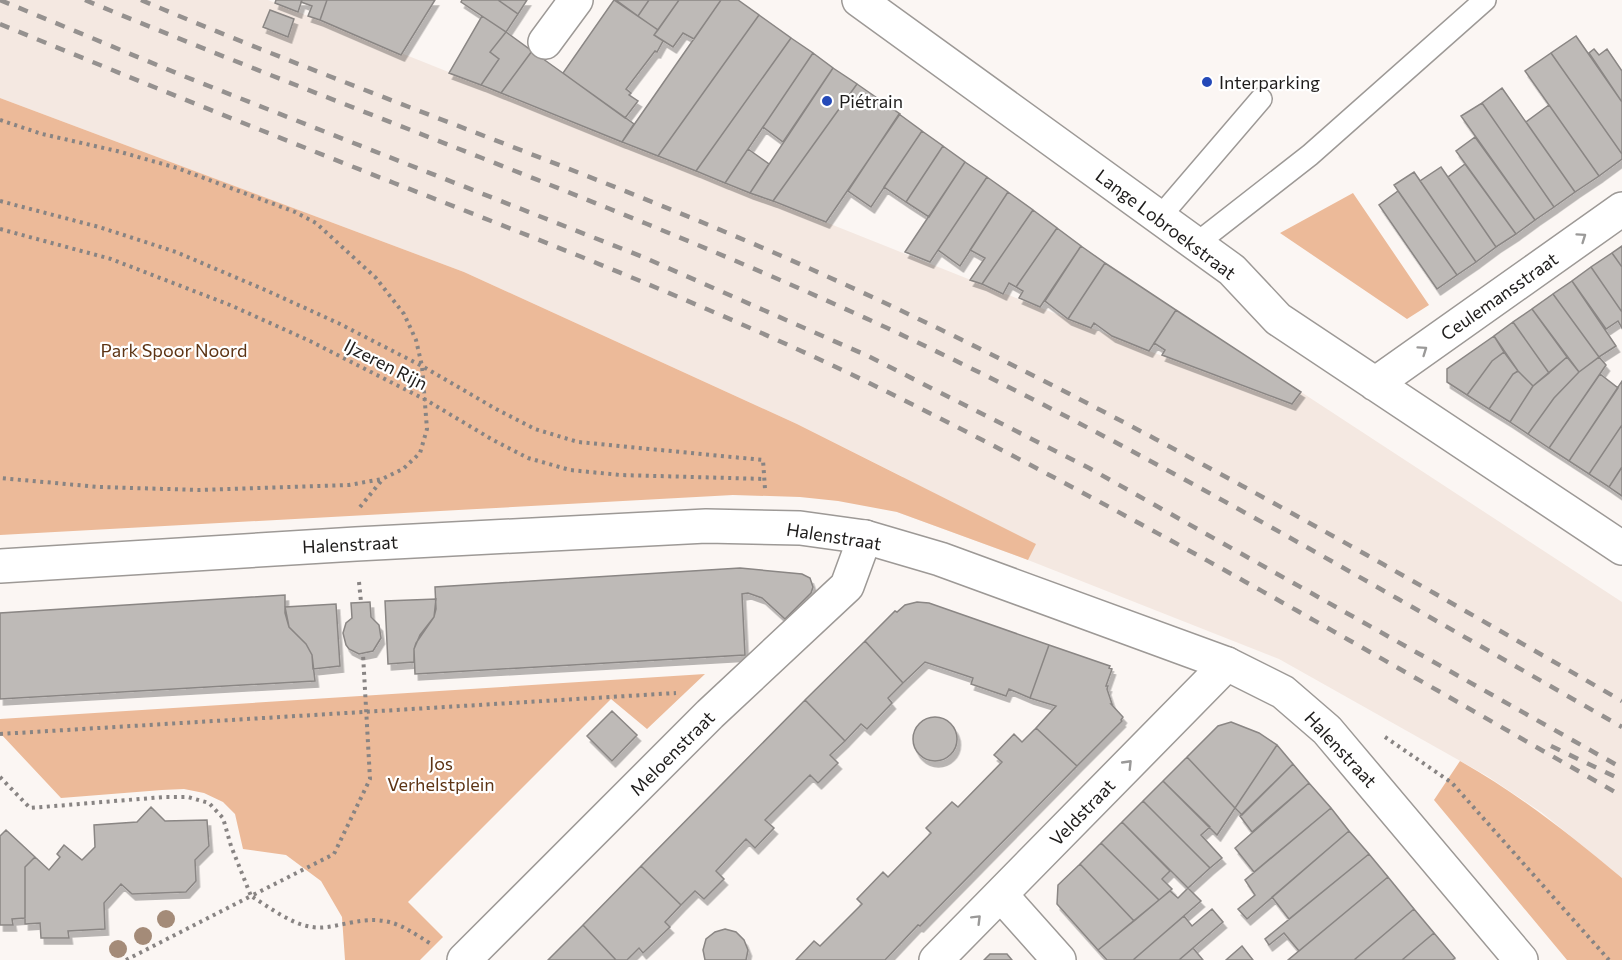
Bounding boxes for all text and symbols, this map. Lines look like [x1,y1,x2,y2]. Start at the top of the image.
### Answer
place label: Interparking [1219,71,1320,93]
marker: Interparking [1200,75,1214,89]
place label: Piétrain [839,90,903,112]
marker: Piétrain [820,94,834,108]
street label: Lange Lobroekstraat [1092,164,1240,284]
one-way arrow [1575,233,1586,244]
street label: Ceulemansstraat [1436,247,1562,345]
street label: IJzeren Rijn [341,334,431,394]
park label: Park Spoor Noord [101,339,247,361]
one-way arrow [1416,346,1427,357]
street label: Halenstraat [785,518,883,554]
street label: Halenstraat [301,531,399,557]
street label: Meloenstraat [625,706,719,800]
street label: Halenstraat [1300,706,1382,792]
park label: Jos Verhelstplein [387,752,495,795]
one-way arrow [1121,761,1132,772]
street label: Veldstraat [1045,774,1119,850]
one-way arrow [970,915,981,926]

